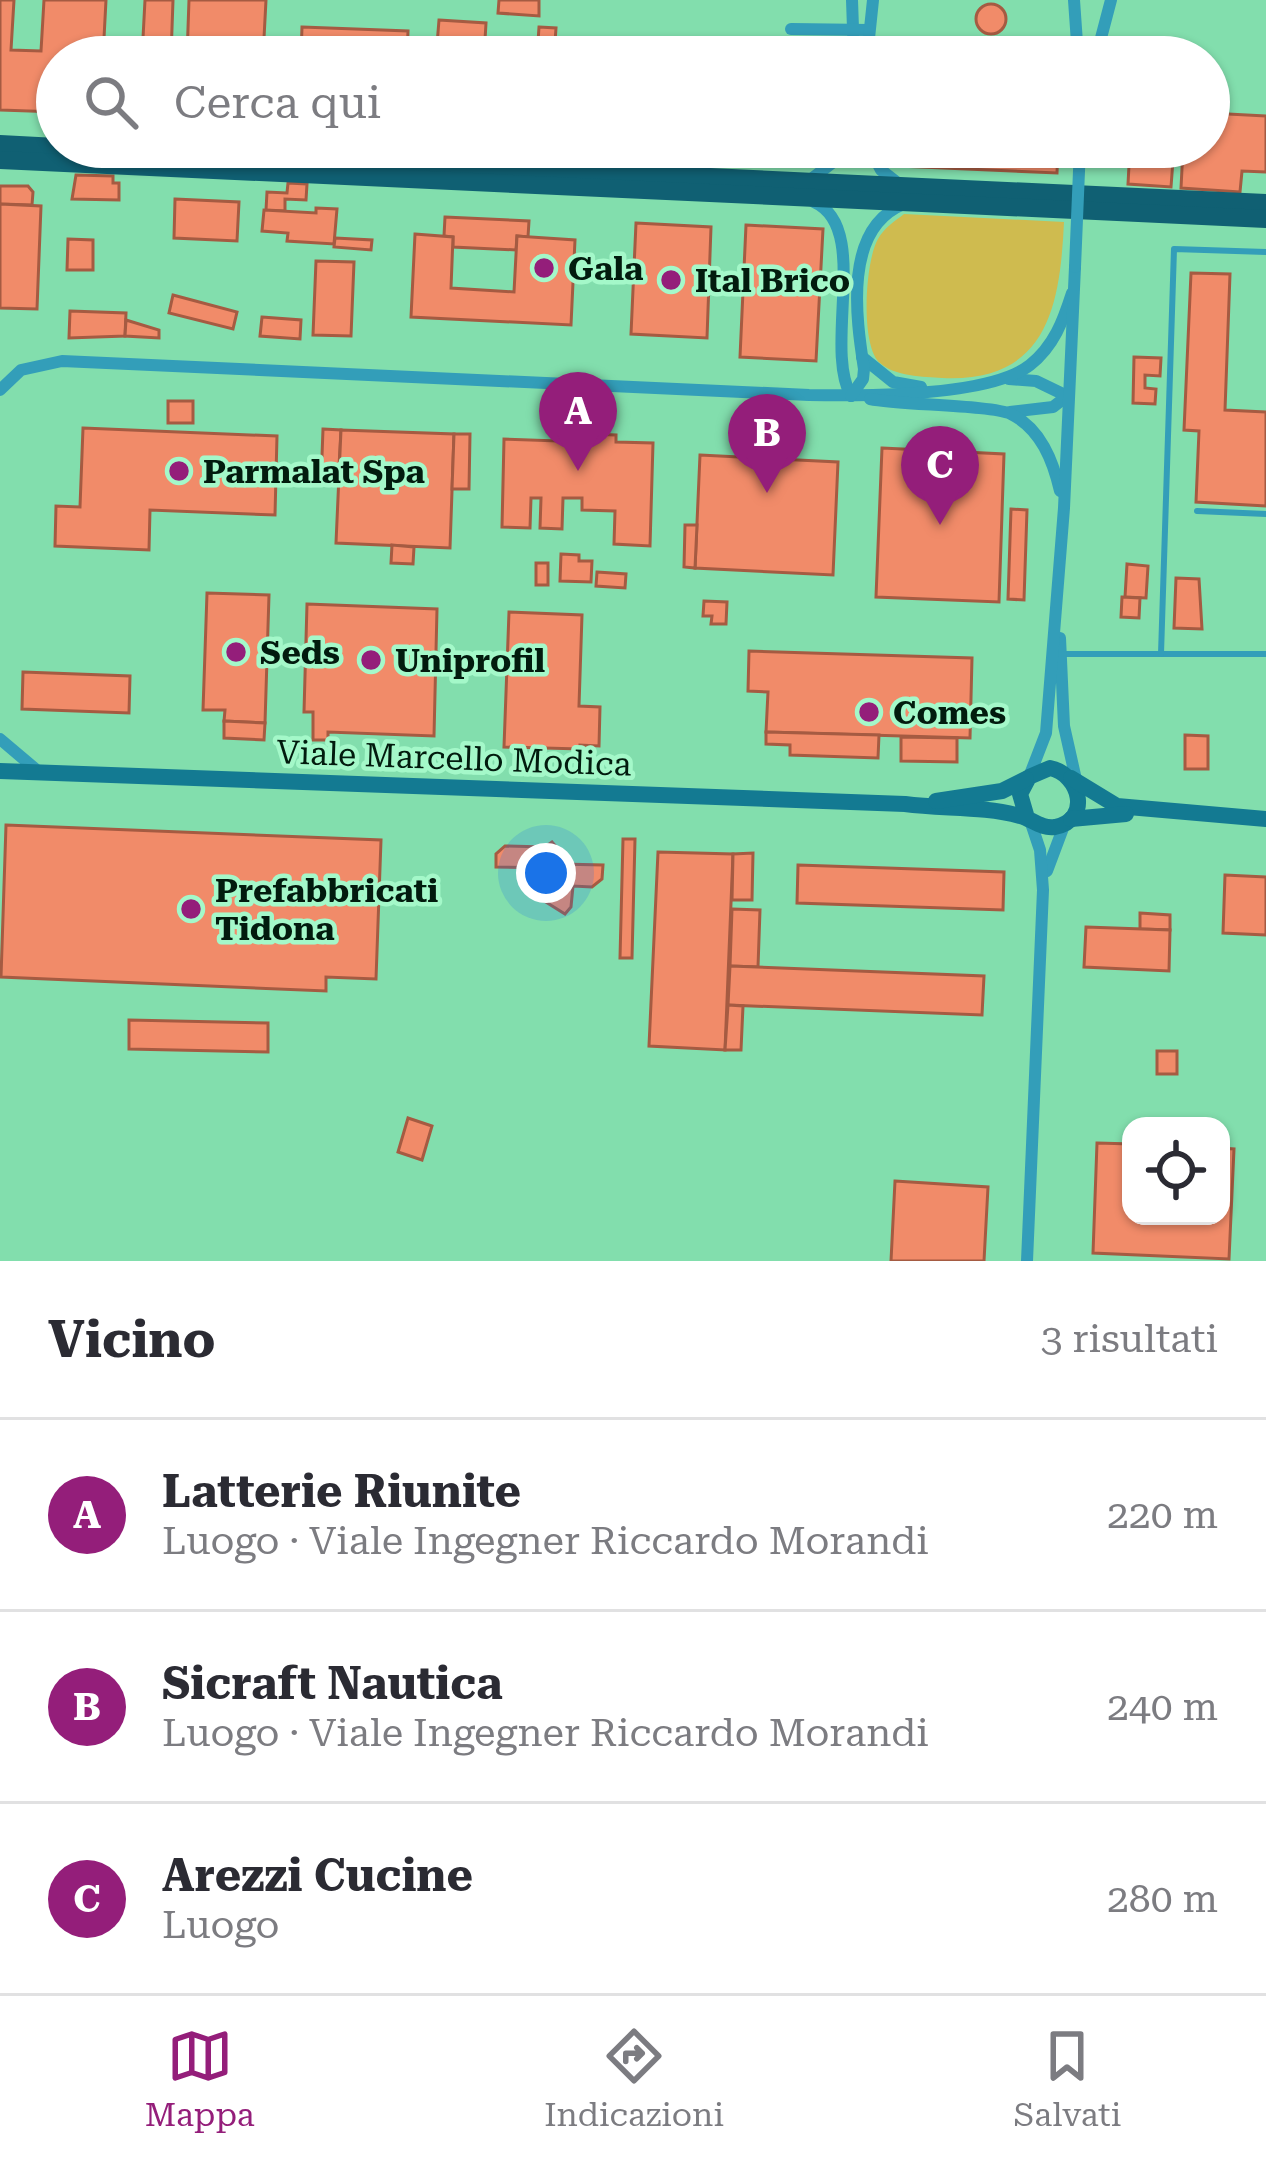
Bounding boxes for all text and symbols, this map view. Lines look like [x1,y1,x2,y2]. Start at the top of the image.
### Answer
search box [36,36,1230,168]
icon: search [78,69,144,135]
text: Cerca qui [174,76,381,129]
place label: Gala [568,249,644,288]
marker: Gala [531,255,557,281]
place label: Ital Brico [695,261,850,300]
marker: Ital Brico [658,267,684,293]
pin: A [539,372,617,471]
pin: B [728,394,806,493]
pin: C [901,426,979,525]
place label: Parmalat Spa [203,452,425,491]
marker: Parmalat Spa [166,458,192,484]
place label: Seds [260,633,340,672]
marker: Seds [223,639,249,665]
place label: Uniprofil [395,641,545,680]
marker: Uniprofil [358,647,384,673]
place label: Comes [893,693,1006,732]
marker: Comes [856,699,882,725]
street label: Viale Marcello Modica [276,732,632,784]
your location [516,843,576,903]
place label: Prefabbricati Tidona [215,871,438,948]
marker: Prefabbricati Tidona [178,896,204,922]
map controls [1122,1117,1230,1225]
button: locate [1122,1117,1230,1225]
text: Vicino [48,1310,216,1369]
text: 3 risultati [1041,1316,1218,1362]
text: Latterie Riunite [162,1465,521,1518]
text: A [73,1492,101,1538]
text: 220 m [1107,1492,1218,1538]
text: Luogo · Viale Ingegner Riccardo Morandi [162,1518,929,1564]
text: Sicraft Nautica [162,1657,503,1710]
text: B [73,1684,101,1730]
text: 240 m [1107,1684,1218,1730]
text: Luogo · Viale Ingegner Riccardo Morandi [162,1710,929,1756]
text: Arezzi Cucine [162,1849,473,1902]
text: C [73,1876,101,1922]
text: 280 m [1107,1876,1218,1922]
text: Luogo [162,1902,279,1948]
tab: Mappa [145,2023,255,2134]
tab: Indicazioni [544,2023,724,2134]
tab: Salvati [1014,2023,1121,2134]

